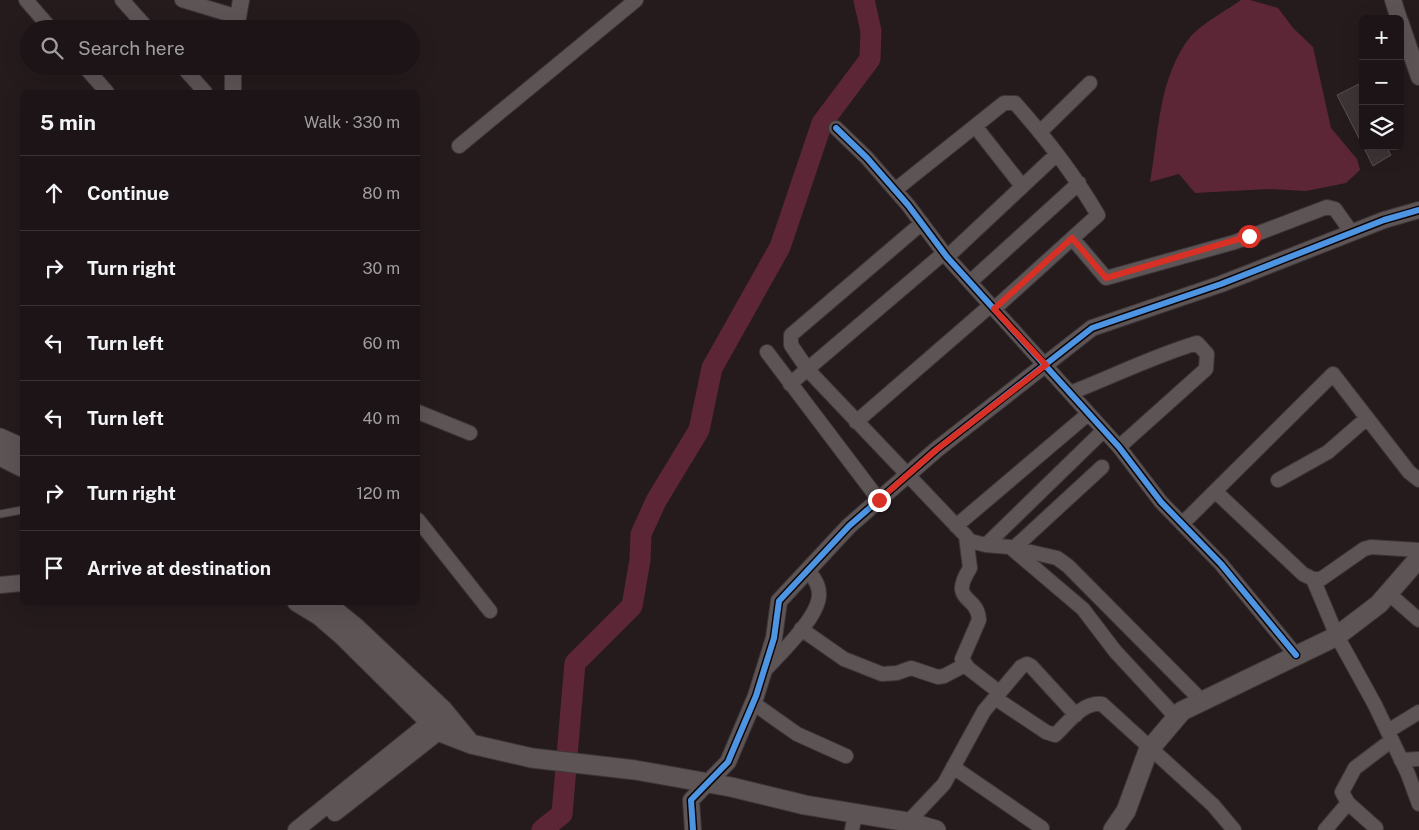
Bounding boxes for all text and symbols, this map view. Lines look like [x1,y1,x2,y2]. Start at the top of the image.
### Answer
map controls [1359,15,1404,150]
button: + [1359,15,1404,60]
search box [20,20,420,75]
icon: search [38,34,66,62]
text: Search here [78,37,185,59]
button: − [1359,60,1404,105]
button: layers [1359,105,1404,150]
text: 5 min [40,110,96,135]
text: Walk · 330 m [304,113,400,132]
icon: ahead [40,179,68,207]
text: Continue [87,182,169,204]
text: 80 m [362,184,400,203]
route start [1238,225,1261,248]
icon: right [40,254,68,282]
text: Turn right [87,257,176,279]
text: 30 m [363,259,400,278]
icon: left [40,329,68,357]
text: Turn left [87,332,164,354]
text: 60 m [363,334,400,353]
icon: left [40,404,68,432]
text: Turn left [87,407,164,429]
text: 40 m [362,409,400,428]
icon: right [40,479,68,507]
text: Turn right [87,482,176,504]
text: 120 m [356,484,400,503]
route end [868,489,891,512]
icon: arrive [40,554,68,582]
text: Arrive at destination [87,557,271,579]

